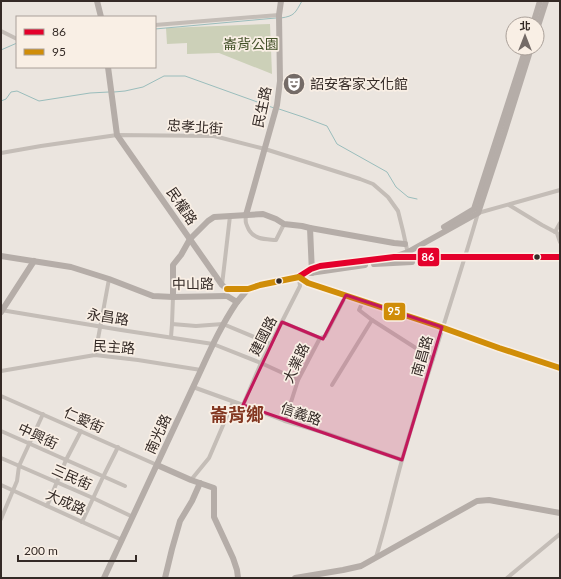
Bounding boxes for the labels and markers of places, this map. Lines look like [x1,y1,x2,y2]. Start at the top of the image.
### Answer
theatre icon: 詔安客家文化館 [281,71,307,97]
place label: 詔安客家文化館 [310,75,408,92]
unlabelled marker [532,252,542,262]
unlabelled marker [274,276,284,286]

